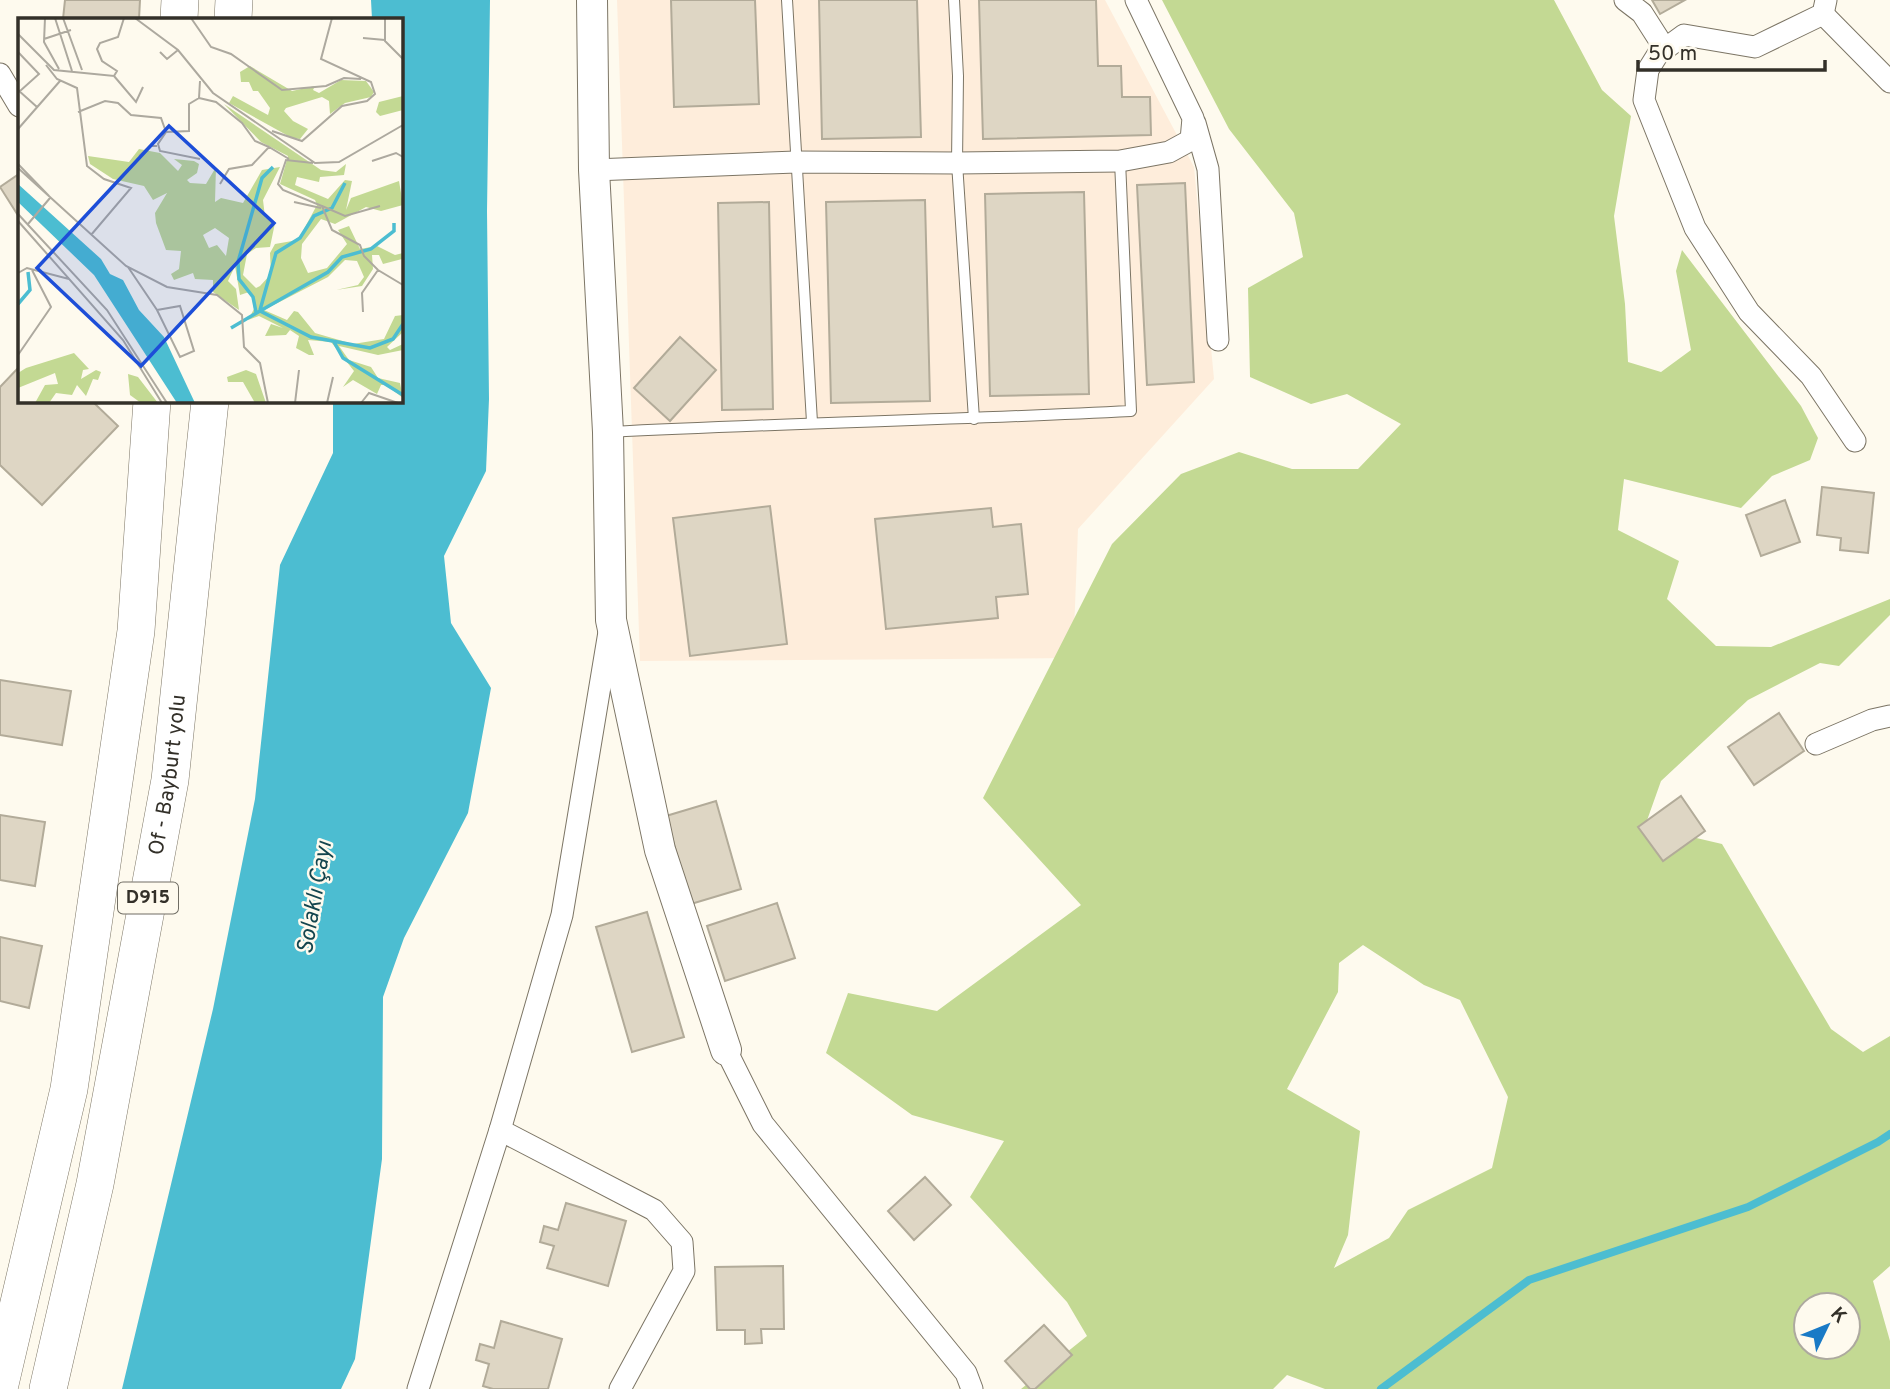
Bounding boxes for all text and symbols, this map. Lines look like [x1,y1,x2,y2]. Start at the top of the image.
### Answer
inset map [18,18,402,402]
scale bar [1638,28,1825,72]
text: 50 m [1648,41,1697,68]
street label: Of - Bayburt yolu [143,693,192,857]
water label: Solaklı Çayı [292,839,340,957]
road number: D915 [118,882,178,914]
north arrow [1792,1291,1862,1361]
text: K [1825,1303,1851,1329]

